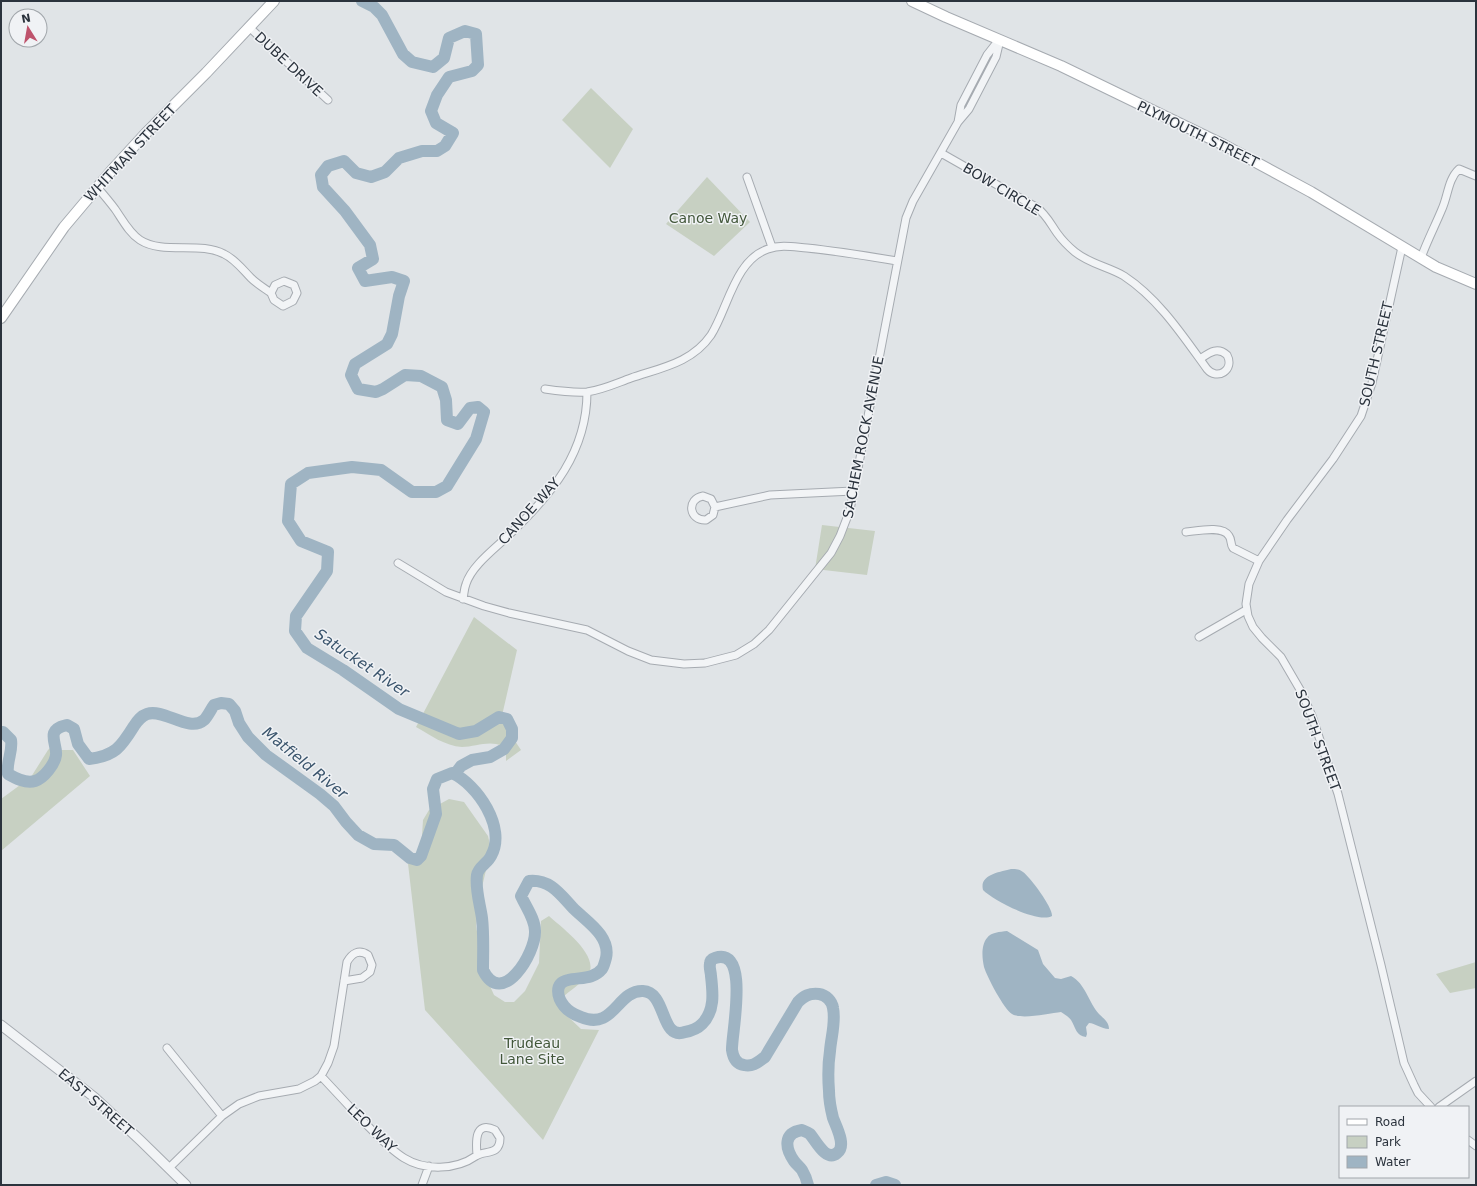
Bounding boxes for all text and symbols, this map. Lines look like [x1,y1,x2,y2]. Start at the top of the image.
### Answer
north arrow [8,8,48,48]
text: N [20,11,32,26]
street label: DUBE DRIVE [252,28,326,100]
street label: PLYMOUTH STREET [1135,98,1262,171]
street label: WHITMAN STREET [81,101,179,205]
street label: BOW CIRCLE [960,159,1044,219]
park label: Canoe Way [669,210,747,226]
street label: SOUTH STREET [1356,300,1396,408]
street label: SACHEM ROCK AVENUE [839,354,887,520]
street label: CANOE WAY [495,474,563,548]
water label: Satucket River [311,625,413,702]
street label: SOUTH STREET [1292,687,1344,793]
water label: Matfield River [259,723,352,803]
park label: Trudeau Lane Site [499,1035,565,1067]
street label: EAST STREET [55,1065,137,1139]
street label: LEO WAY [344,1101,400,1156]
legend [1339,1106,1469,1178]
text: Road [1375,1115,1405,1129]
text: Park [1375,1135,1401,1149]
text: Water [1375,1155,1411,1169]

